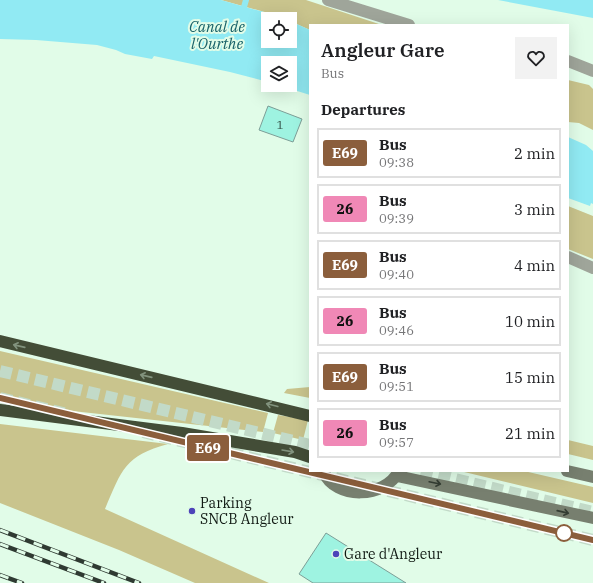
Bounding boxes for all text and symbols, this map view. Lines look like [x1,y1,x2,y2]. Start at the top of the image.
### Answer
map controls [261,12,297,92]
button: locate [261,12,297,48]
water label: Canal de l'Ourthe [189,17,245,53]
button: heart [515,37,557,79]
text: Angleur Gare [321,38,445,62]
button: layers [261,56,297,92]
text: Bus [321,65,344,82]
text: Departures [321,100,405,119]
house number: 1 [276,117,284,132]
text: Bus [379,135,407,154]
text: E69 [332,144,358,162]
text: 2 min [514,144,555,163]
text: 09:38 [379,154,414,171]
text: Bus [379,191,407,210]
text: 26 [337,200,353,218]
text: 3 min [514,200,555,219]
text: 09:39 [379,210,414,227]
text: Bus [379,247,407,266]
text: E69 [332,256,358,274]
text: 4 min [514,256,555,275]
text: 09:40 [379,266,414,283]
text: Bus [379,303,407,322]
text: 26 [337,312,353,330]
text: 10 min [505,312,555,331]
text: 09:46 [379,322,414,339]
one-way arrow [13,342,26,349]
text: Bus [379,359,407,378]
text: E69 [332,368,358,386]
text: 15 min [505,368,555,387]
one-way arrow [140,371,153,379]
text: 09:51 [379,378,414,395]
one-way arrow [266,401,279,409]
text: Bus [379,415,407,434]
text: 26 [337,424,353,442]
text: 21 min [505,424,555,443]
text: 09:57 [379,434,414,451]
line badge: E69 [185,435,231,461]
text: E69 [195,439,221,457]
one-way arrow [281,447,294,455]
one-way arrow [428,479,441,487]
place label: Parking SNCB Angleur [200,494,294,528]
marker: Parking SNCB Angleur [187,506,197,516]
one-way arrow [556,508,569,516]
unlabelled marker [555,524,573,542]
place label: Gare d'Angleur [344,545,443,563]
marker: Gare d'Angleur [331,549,341,559]

